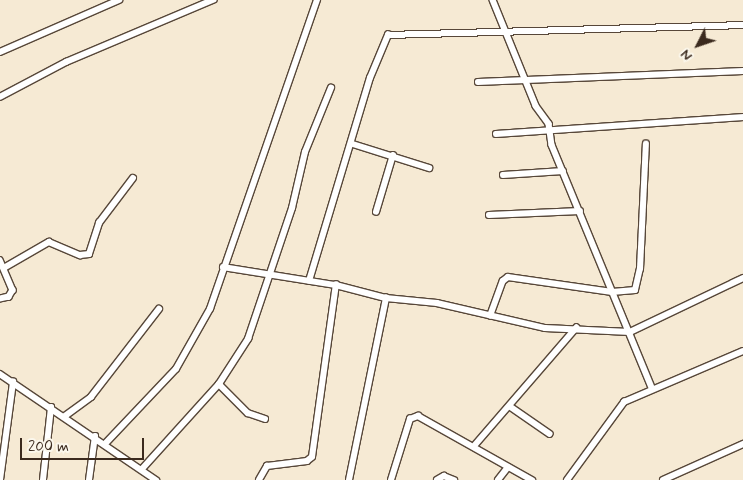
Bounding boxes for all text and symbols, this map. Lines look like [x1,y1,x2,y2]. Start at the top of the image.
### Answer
north arrow [673,20,723,70]
text: N [677,45,697,64]
scale bar [22,428,146,460]
text: 200 m [28,437,69,457]

